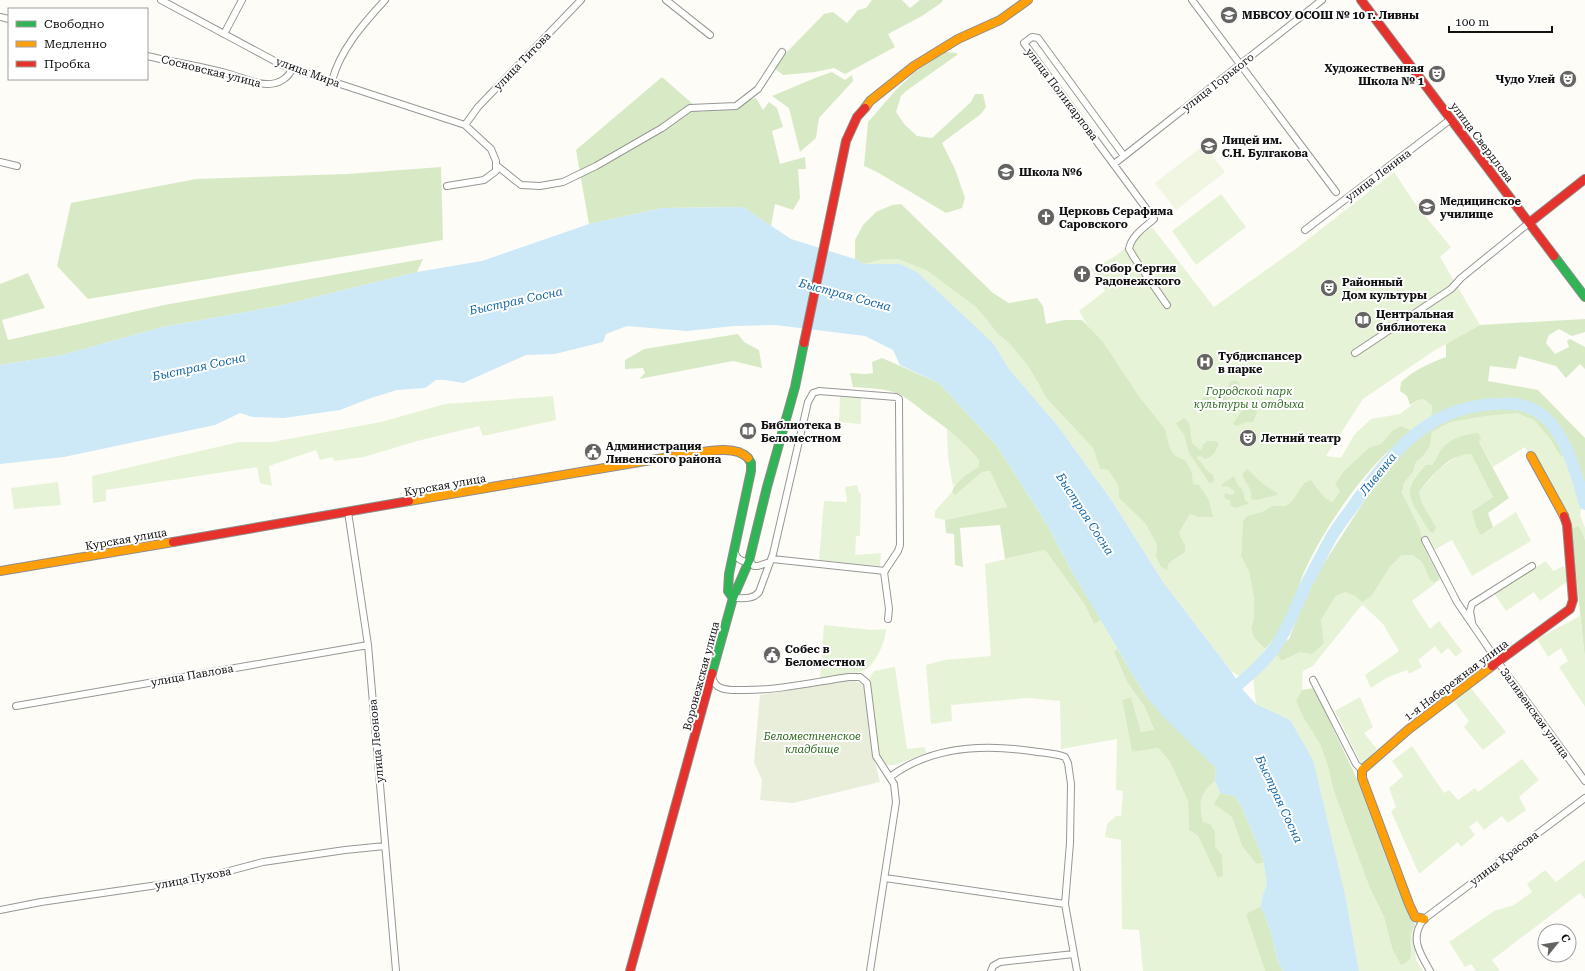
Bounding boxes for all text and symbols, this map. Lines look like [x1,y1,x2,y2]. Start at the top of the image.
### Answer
school or university icon: МБВСОУ ОСОШ № 10 г. Ливны [1219,5,1239,25]
legend [8,8,148,80]
scale bar [1449,8,1552,34]
place label: МБВСОУ ОСОШ № 10 г. Ливны [1242,9,1419,22]
text: 100 m [1455,15,1489,29]
text: Свободно [44,17,104,31]
street label: улица Титова [491,29,553,93]
text: Медленно [44,37,107,51]
street label: улица Поликарпова [1023,46,1101,143]
street label: улица Горького [1180,50,1257,114]
street label: Сосновская улица [160,53,262,90]
street label: улица Мира [274,55,342,90]
text: Пробка [44,57,91,71]
place label: Художественная Школа № 1 [1325,62,1424,88]
theatre icon: Художественная Школа № 1 [1427,64,1447,84]
theatre icon: Чудо Улей [1558,69,1578,89]
place label: Чудо Улей [1496,73,1555,86]
street label: улица Свердлова [1447,100,1516,185]
place label: Лицей им. С.Н. Булгакова [1222,134,1309,160]
school or university icon: Лицей им. С.Н. Булгакова [1199,136,1219,156]
street label: улица Ленина [1343,147,1414,204]
school or university icon: Школа №6 [996,162,1016,182]
place label: Школа №6 [1019,166,1082,179]
place label: Медицинское училище [1440,195,1522,221]
school or university icon: Медицинское училище [1417,197,1437,217]
place label: Церковь Серафима Саровского [1059,205,1173,231]
church icon: Церковь Серафима Саровского [1036,207,1056,227]
place label: Собор Сергия Радонежского [1095,262,1181,288]
church icon: Собор Сергия Радонежского [1072,264,1092,284]
water label: Быстрая Сосна [796,276,893,314]
place label: Районный Дом культуры [1342,276,1427,302]
theatre icon: Районный Дом культуры [1319,278,1339,298]
water label: Быстрая Сосна [467,284,564,318]
place label: Центральная библиотека [1376,308,1454,334]
library icon: Центральная библиотека [1353,310,1373,330]
water label: Быстрая Сосна [150,350,247,384]
place label: Тубдиспансер в парке [1218,350,1302,376]
hospital icon: Тубдиспансер в парке [1195,352,1215,372]
park label: Городской парк культуры и отдыха [1194,385,1305,411]
place label: Библиотека в Беломестном [761,419,841,445]
library icon: Библиотека в Беломестном [738,421,758,441]
theatre icon: Летний театр [1238,428,1258,448]
place label: Летний театр [1261,432,1342,445]
place label: Администрация Ливенского района [606,440,722,466]
public building icon: Администрация Ливенского района [583,442,603,462]
water label: Ливенка [1356,450,1399,499]
water label: Быстрая Сосна [1053,470,1117,558]
street label: Курская улица [403,472,487,499]
street label: Курская улица [84,526,168,553]
street label: Воронежская улица [681,620,722,732]
street label: 1-я Набережная улица [1402,637,1511,724]
place label: Собес в Беломестном [785,643,865,669]
public building icon: Собес в Беломестном [762,645,782,665]
street label: улица Павлова [150,662,234,689]
street label: Заливенская улица [1497,666,1572,761]
street label: улица Леонова [366,699,387,783]
park label: Беломестненское кладбище [762,730,861,756]
water label: Быстрая Сосна [1252,752,1305,845]
street label: улица Красова [1468,828,1541,888]
street label: улица Пухова [154,865,232,892]
north arrow [1537,923,1577,963]
text: С [1558,932,1573,945]

